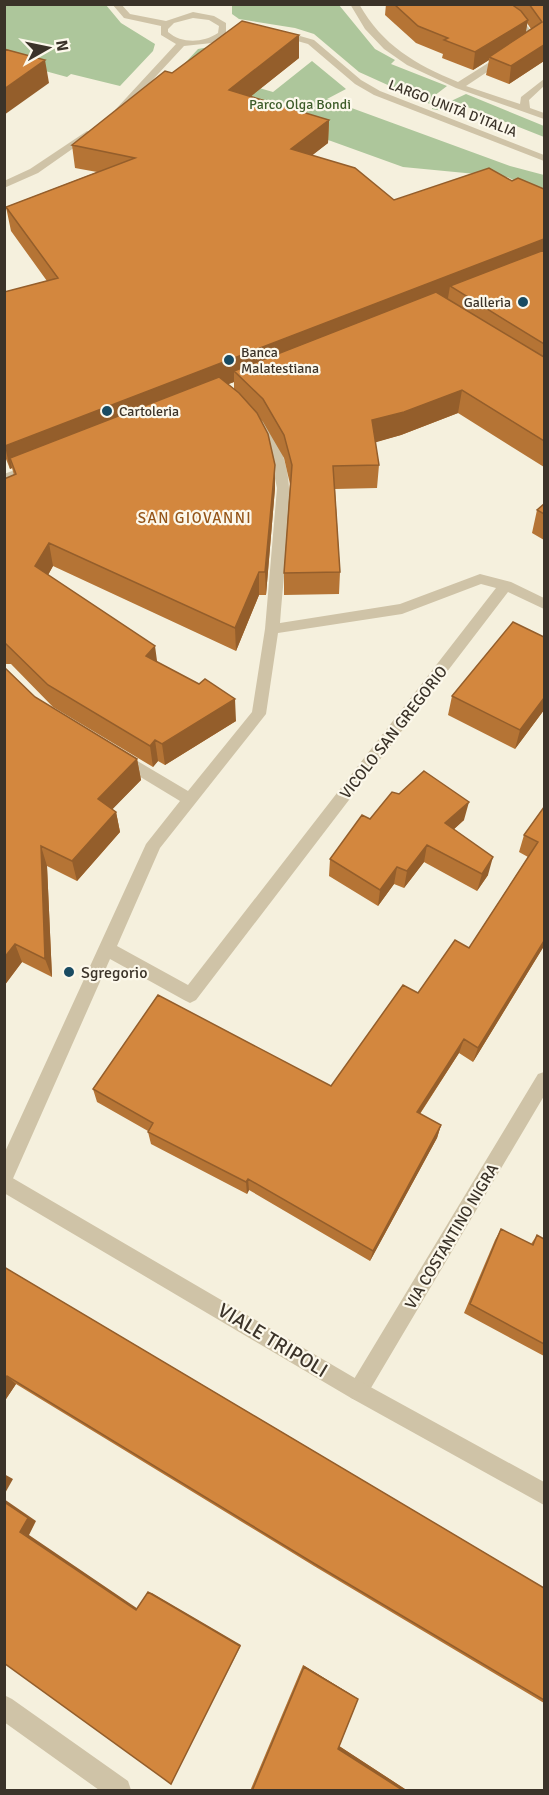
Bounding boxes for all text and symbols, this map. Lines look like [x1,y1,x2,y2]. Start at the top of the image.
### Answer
north arrow [18,18,78,78]
text: N [51,39,73,53]
street label: LARGO UNITÀ D'ITALIA [386,76,520,141]
park label: Parco Olga Bondi [249,96,351,113]
place label: Galleria [464,294,511,311]
marker: Galleria [516,295,530,309]
place label: Banca Malatestiana [241,344,319,377]
marker: Banca Malatestiana [222,353,236,367]
place label: Cartoleria [119,403,179,420]
marker: Cartoleria [100,404,114,418]
district label: SAN GIOVANNI [138,509,252,527]
street label: VICOLO SAN GREGORIO [336,662,452,803]
place label: Sgregorio [81,963,148,983]
marker: Sgregorio [62,965,76,979]
street label: VIA COSTANTINO NIGRA [401,1160,503,1313]
street label: VIALE TRIPOLI [213,1298,332,1383]

